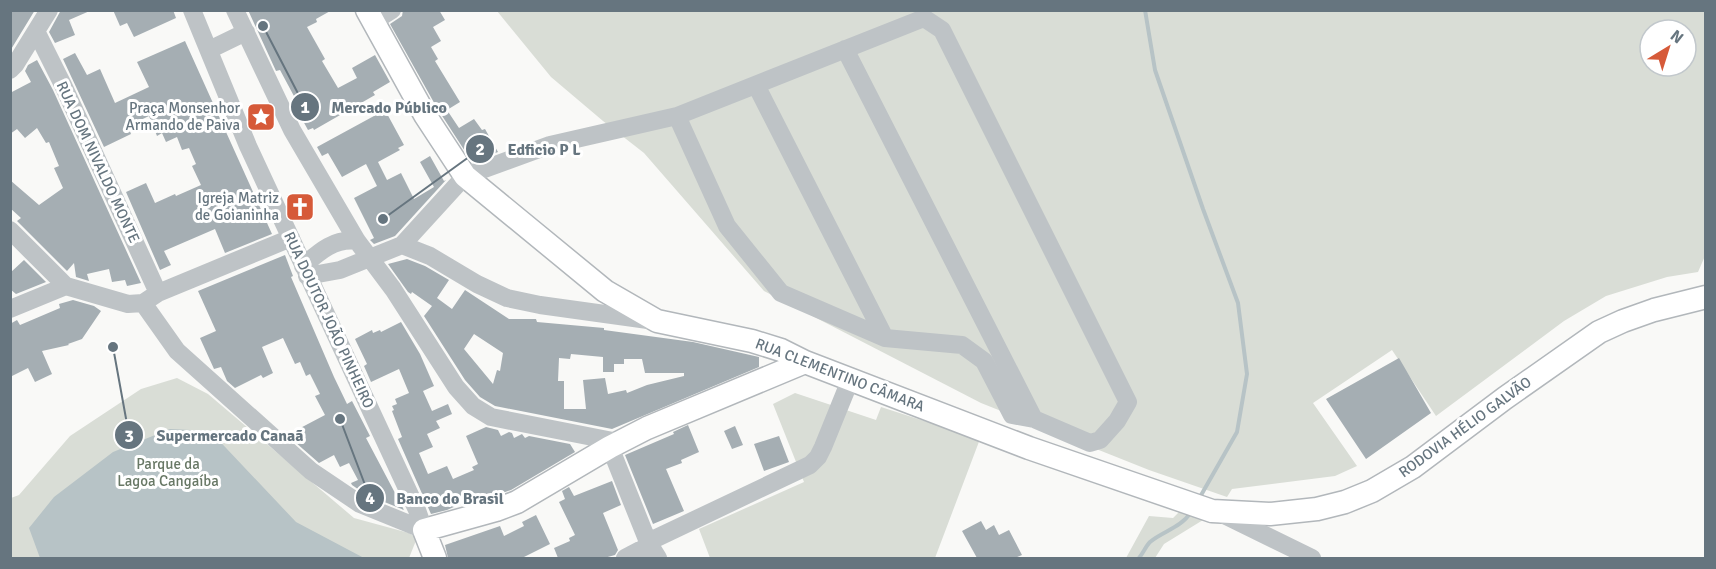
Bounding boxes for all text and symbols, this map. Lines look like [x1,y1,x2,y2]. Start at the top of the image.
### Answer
north arrow [1638,18,1698,78]
text: N [1666,26,1687,48]
street label: RUA DOM NIVALDO MONTE [53,78,143,246]
callout: Mercado Público [290,90,459,124]
text: 1 [300,96,310,118]
text: Mercado Público [331,98,447,118]
place label: Praça Monsenhor Armando de Paiva [126,99,240,134]
place icon: Praça Monsenhor Armando de Paiva [245,101,277,133]
callout: Edficio P L [465,132,592,166]
text: 2 [475,138,485,160]
text: Edficio P L [507,140,581,160]
place label: Igreja Matriz de Goianinha [195,189,279,224]
church icon: Igreja Matriz de Goianinha [284,191,316,223]
street label: RUA DOUTOR JOÃO PINHEIRO [280,228,379,411]
street label: RUA CLEMENTINO CÂMARA [753,334,927,416]
street label: RODOVIA HÉLIO GALVÃO [1395,372,1535,481]
callout: Supermercado Canaã [114,418,315,452]
text: 3 [124,425,134,447]
text: Supermercado Canaã [157,426,303,446]
park label: Parque da Lagoa Cangaíba [117,455,219,490]
callout: Banco do Brasil [355,481,516,515]
text: 4 [365,487,375,509]
text: Banco do Brasil [396,489,504,509]

